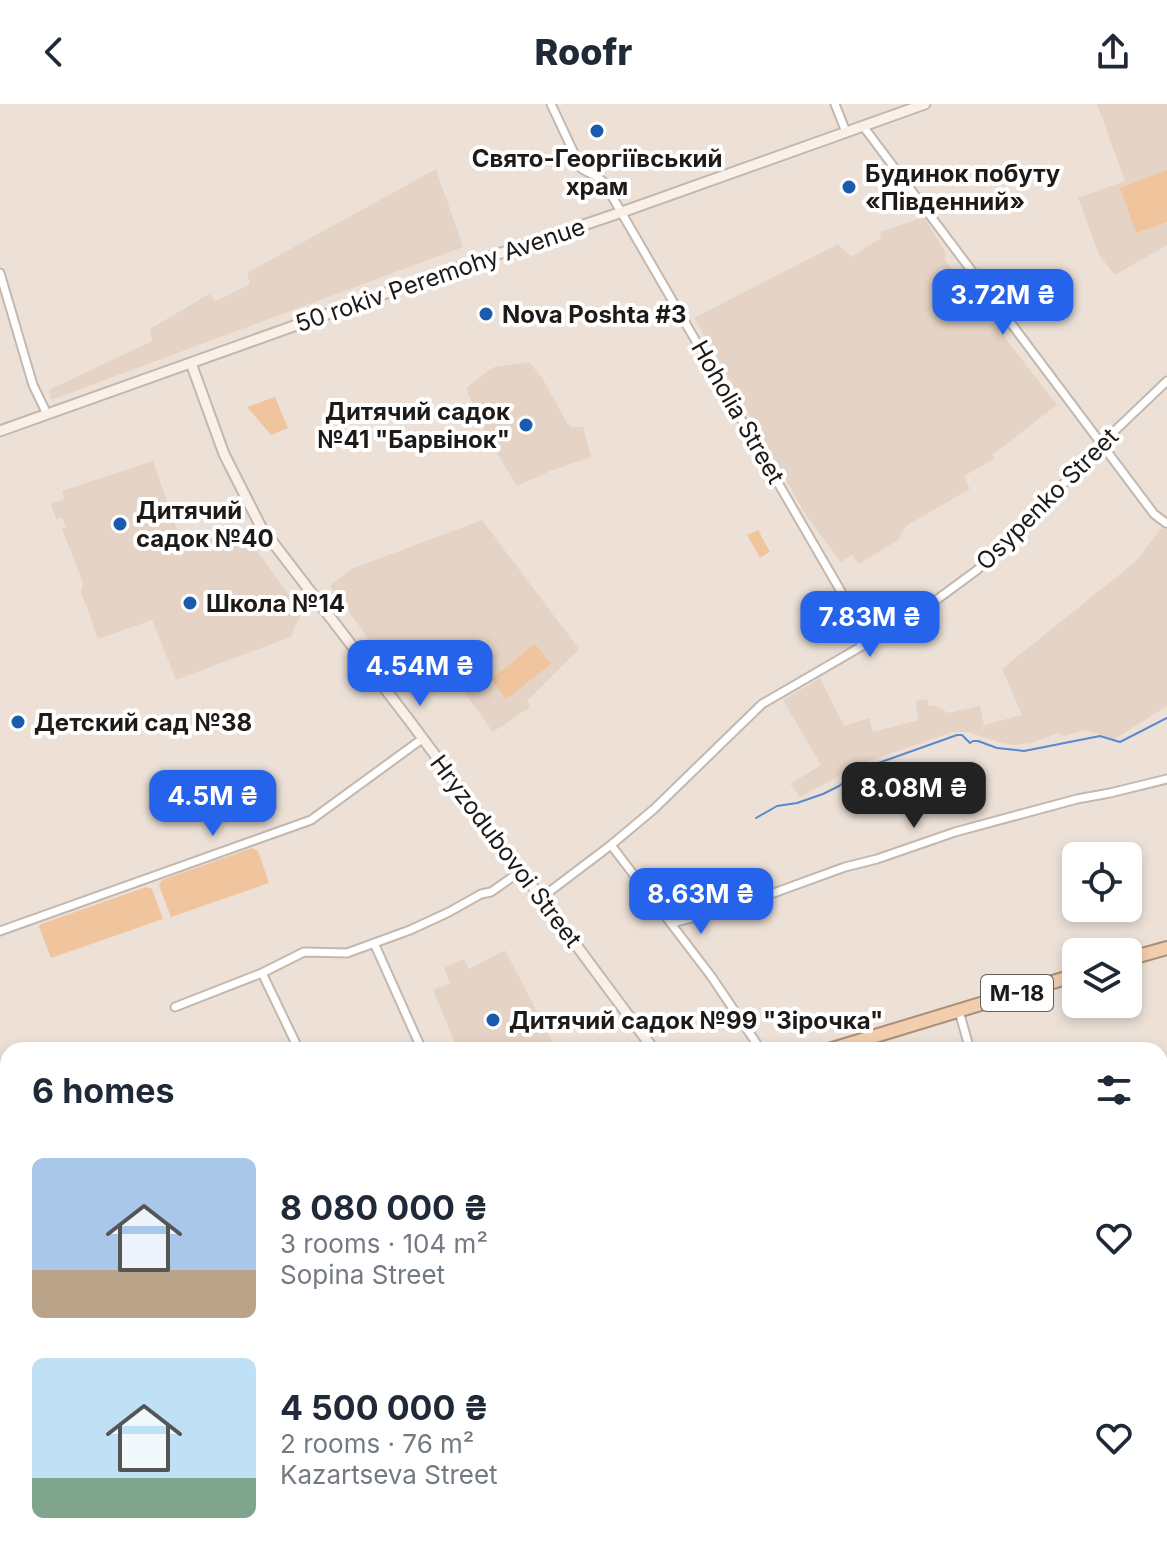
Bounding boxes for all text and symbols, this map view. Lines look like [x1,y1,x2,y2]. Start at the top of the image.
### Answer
icon: back [32,30,76,74]
text: Roofr [535,30,632,74]
icon: share [1091,30,1135,74]
marker: Свято-Георгіївський храм [588,122,606,140]
place label: Свято-Георгіївський храм [472,144,722,201]
place label: Будинок побуту «Південний» [865,159,1061,216]
marker: Будинок побуту «Південний» [840,178,858,196]
street label: 50 rokiv Peremohy Avenue [291,212,589,338]
pin: 3.72M ₴ [929,269,1077,337]
text: 3.72M ₴ [950,279,1056,310]
place label: Nova Poshta #3 [502,300,686,329]
marker: Nova Poshta #3 [477,305,495,323]
street label: Hoholia Street [685,335,791,489]
place label: Дитячий садок №41 "Барвінок" [317,397,510,454]
marker: Дитячий садок №41 "Барвінок" [517,416,535,434]
street label: Osypenko Street [970,422,1124,576]
place label: Дитячий садок №40 [136,496,274,553]
marker: Дитячий садок №40 [111,515,129,533]
place label: Школа №14 [206,589,345,618]
pin: 7.83M ₴ [796,591,944,659]
marker: Школа №14 [181,594,199,612]
text: 7.83M ₴ [818,601,922,632]
pin: 4.54M ₴ [346,640,494,708]
text: 4.54M ₴ [365,650,475,681]
place label: Детский сад №38 [34,708,252,737]
marker: Детский сад №38 [9,713,27,731]
street label: Hryzodubovoi Street [424,749,588,953]
pin: 8.08M ₴ [840,762,988,830]
pin: 4.5M ₴ [148,770,278,838]
text: 8.08M ₴ [860,772,968,803]
text: 4.5M ₴ [167,780,259,811]
map controls [1062,842,1142,1018]
button: locate [1062,842,1142,922]
pin: 8.63M ₴ [627,868,775,936]
text: 8.63M ₴ [647,878,755,909]
button: layers [1062,938,1142,1018]
road number: М-18 [981,975,1053,1011]
place label: Дитячий садок №99 "Зірочка" [509,1006,883,1035]
marker: Дитячий садок №99 "Зірочка" [484,1011,502,1029]
icon: filters [1092,1068,1136,1112]
text: 6 homes [32,1070,174,1111]
text: 8 080 000 ₴ [280,1187,488,1228]
icon: home [96,1190,192,1286]
icon: heart [1092,1216,1136,1260]
text: 3 rooms · 104 m² [280,1228,488,1259]
text: Sopina Street [280,1259,445,1290]
text: 4 500 000 ₴ [280,1387,489,1428]
icon: home [96,1390,192,1486]
icon: heart [1092,1416,1136,1460]
text: 2 rooms · 76 m² [280,1428,474,1459]
text: Kazartseva Street [280,1459,498,1490]

